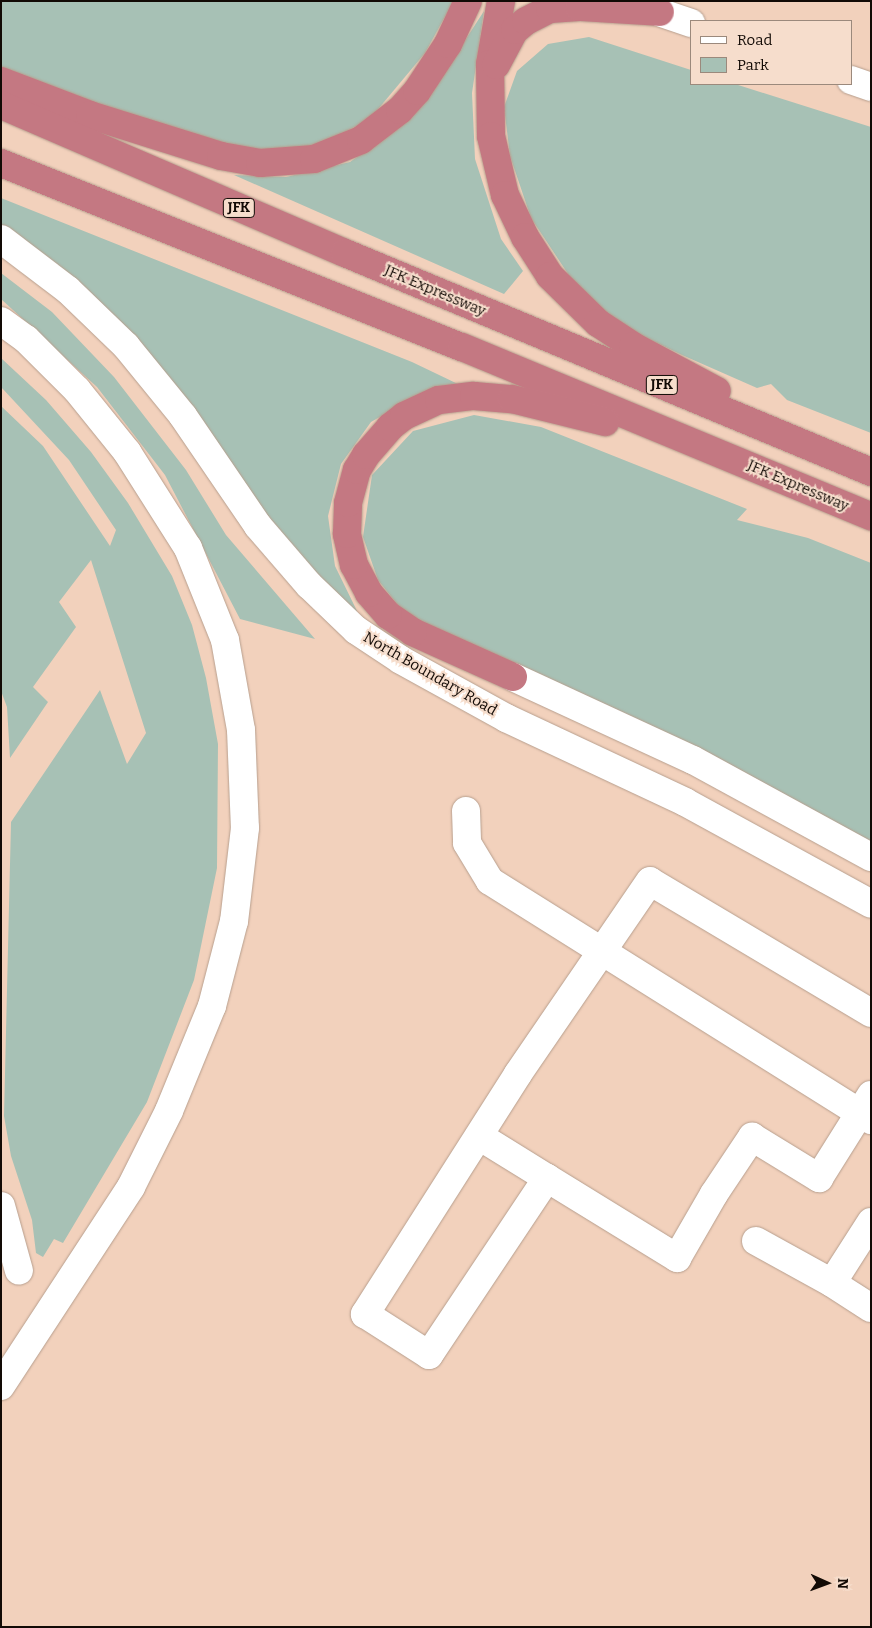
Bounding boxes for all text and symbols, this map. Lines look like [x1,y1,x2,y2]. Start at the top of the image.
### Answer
legend [690,20,852,85]
text: Road [737,31,772,49]
text: Park [737,56,769,74]
road number: JFK [223,197,255,220]
street label: JFK Expressway [382,262,488,320]
road number: JFK [646,374,678,396]
street label: JFK Expressway [745,457,851,515]
street label: North Boundary Road [360,628,500,720]
north arrow [802,1558,852,1608]
text: N [834,1578,851,1589]

